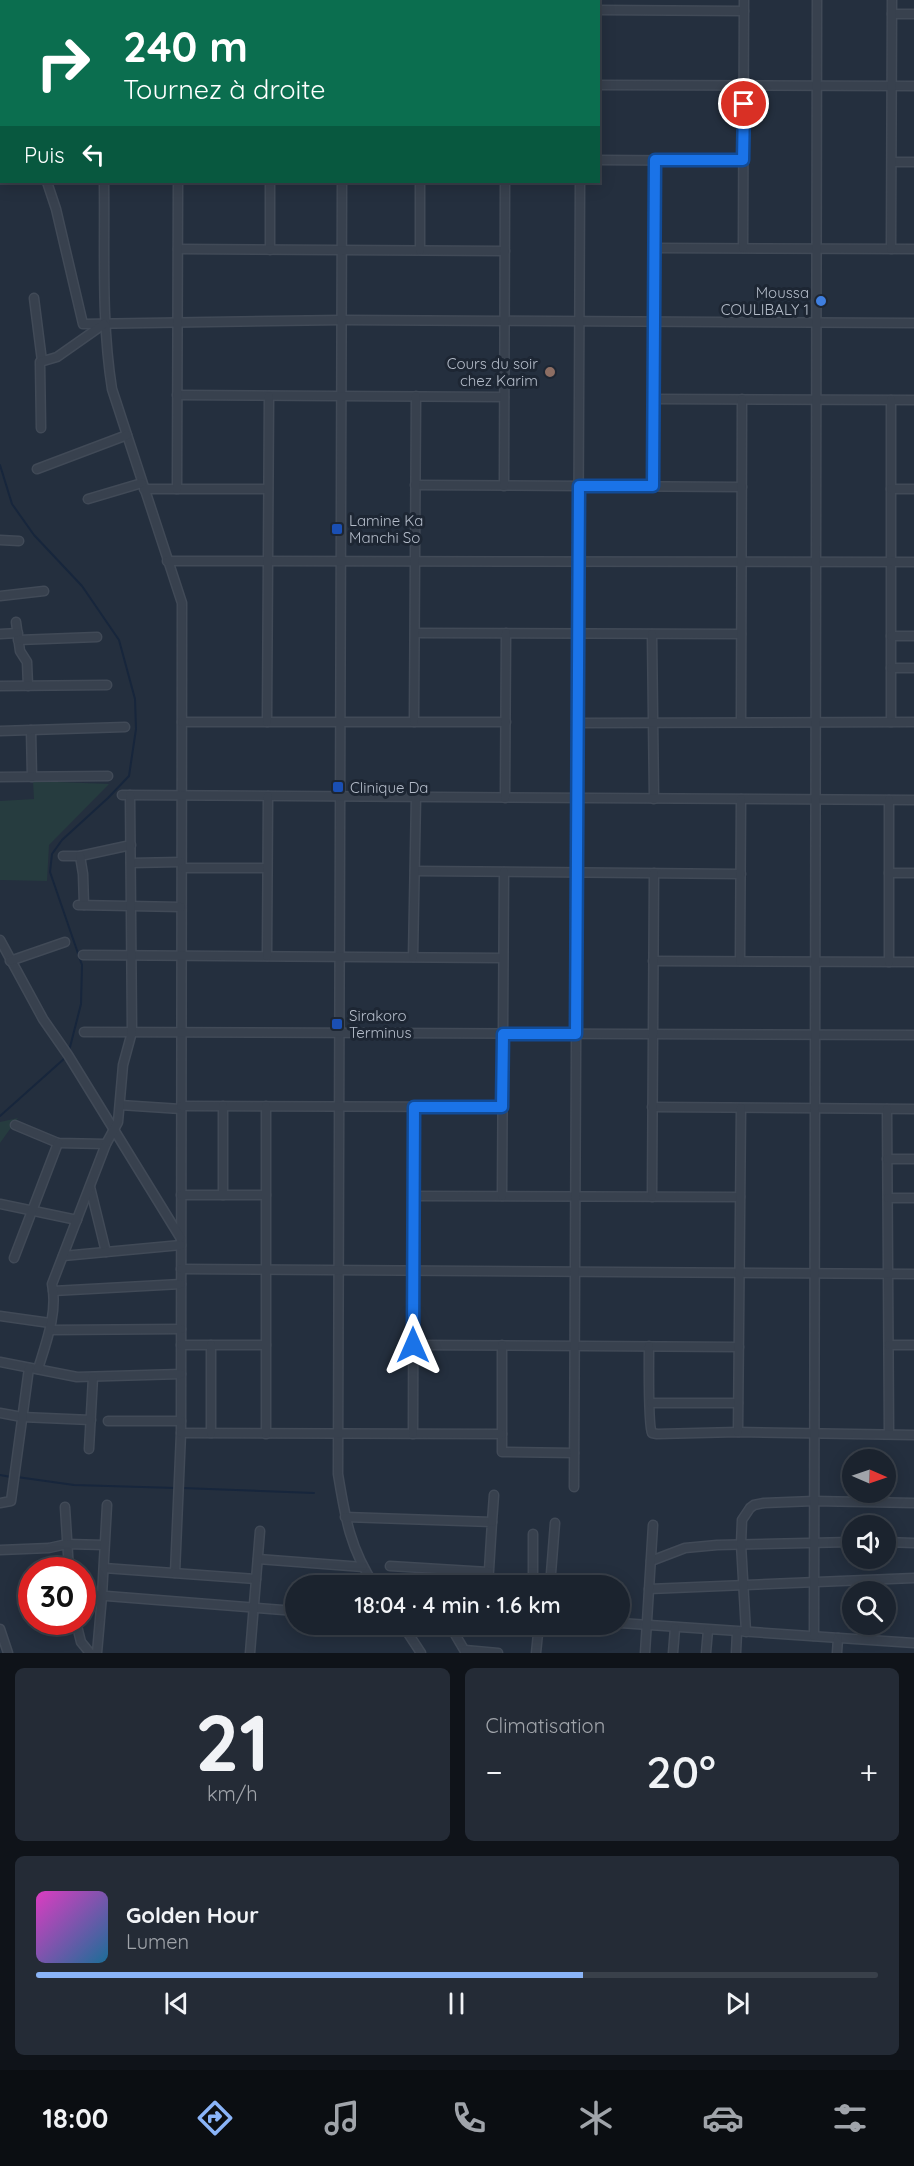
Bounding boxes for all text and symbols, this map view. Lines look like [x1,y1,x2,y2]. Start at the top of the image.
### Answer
text: 240 m [123,20,248,73]
icon: right [24,24,102,102]
text: Tournez à droite [123,72,326,106]
pin [718,78,769,129]
icon: arrive [727,87,760,120]
icon: left [77,138,110,171]
text: Puis [24,141,65,169]
place label: Moussa COULIBALY 1 [721,283,809,319]
marker: Moussa COULIBALY 1 [814,294,828,308]
place label: Cours du soir chez Karim [447,354,538,390]
marker: Cours du soir chez Karim [543,365,557,379]
place label: Lamine Ka Manchi So [349,511,423,547]
marker: Lamine Ka Manchi So [330,522,344,536]
place label: Clinique Da [350,778,428,797]
marker: Clinique Da [331,780,345,794]
place label: Sirakoro Terminus [349,1006,412,1042]
marker: Sirakoro Terminus [330,1017,344,1031]
position arrow [381,1313,445,1377]
north arrow [842,1449,896,1503]
map controls [842,1449,896,1635]
button: sound [842,1515,896,1569]
speed limit sign: 30 [18,1557,96,1635]
button: search [842,1581,896,1635]
text: 18:04 · 4 min · 1.6 km [354,1591,561,1619]
text: 21 [195,1693,270,1791]
text: Climatisation [486,1713,605,1738]
text: 20° [646,1743,716,1799]
text: − [486,1751,503,1792]
text: + [859,1751,878,1792]
text: km/h [207,1781,258,1806]
text: Golden Hour [126,1901,259,1929]
text: Lumen [126,1929,189,1954]
icon: previous [160,1987,193,2020]
icon: pause [440,1987,473,2020]
icon: next [721,1987,754,2020]
icon: directions [194,2097,236,2139]
icon: music [321,2097,363,2139]
icon: phone [448,2097,490,2139]
icon: climate [575,2097,617,2139]
icon: car [702,2097,744,2139]
icon: filters [829,2097,871,2139]
text: 18:00 [43,2101,108,2135]

